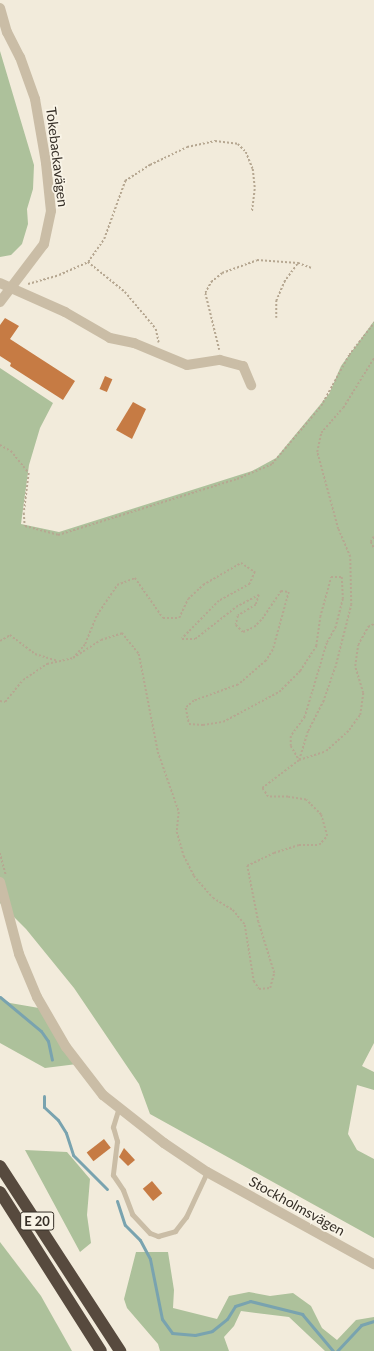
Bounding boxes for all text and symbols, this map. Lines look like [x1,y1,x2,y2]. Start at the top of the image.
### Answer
street label: Tokebackavägen [43,106,71,208]
street label: Stockholmsvägen [246,1173,348,1239]
road number: E 20 [20,1210,54,1232]

